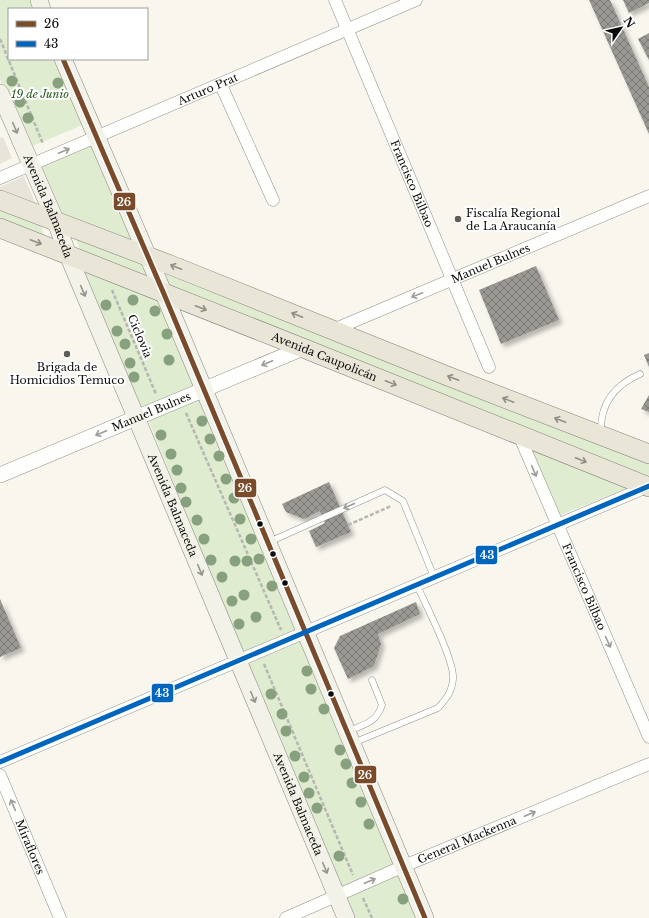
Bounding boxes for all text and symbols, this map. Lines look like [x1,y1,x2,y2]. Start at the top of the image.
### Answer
legend [8,8,148,60]
north arrow [601,8,641,48]
text: N [621,14,638,31]
text: 26 [44,16,59,31]
text: 43 [44,36,58,51]
street label: Arturo Prat [175,70,241,108]
park label: 19 de Junio [10,87,69,101]
one-way arrow [12,122,20,134]
street label: Francisco Bilbao [387,138,437,229]
one-way arrow [57,147,69,155]
street label: Avenida Balmaceda [20,151,76,261]
line badge: 26 [113,192,136,211]
text: 26 [117,195,131,209]
place label: Fiscalía Regional de La Araucanía [466,206,561,233]
marker: Fiscalía Regional de La Araucanía [453,214,463,224]
one-way arrow [30,239,42,247]
street label: Manuel Bulnes [449,240,532,286]
one-way arrow [170,263,182,270]
one-way arrow [80,284,88,296]
one-way arrow [411,292,423,299]
one-way arrow [194,304,206,312]
one-way arrow [291,311,303,319]
street label: Ciclovia [125,312,156,361]
street label: Avenida Caupolicán [269,329,380,384]
marker: Brigada de Homicidios Temuco [62,349,72,359]
place label: Brigada de Homicidios Temuco [10,360,124,387]
one-way arrow [261,360,273,367]
one-way arrow [448,374,460,382]
one-way arrow [385,380,397,388]
street label: Manuel Bulnes [110,389,193,434]
one-way arrow [503,395,515,403]
one-way arrow [555,415,567,423]
one-way arrow [95,430,107,437]
street label: Avenida Balmaceda [145,451,201,560]
one-way arrow [574,457,586,464]
one-way arrow [531,465,538,477]
line badge: 26 [234,478,257,498]
text: 26 [238,481,252,495]
one-way arrow [344,503,356,511]
unlabelled marker [255,519,265,529]
street label: Francisco Bilbao [559,541,609,632]
line badge: 43 [475,545,498,565]
text: 43 [480,548,494,562]
unlabelled marker [268,549,278,559]
one-way arrow [197,564,204,576]
unlabelled marker [280,578,290,588]
one-way arrow [604,635,612,647]
line badge: 43 [151,683,174,703]
text: 43 [155,686,169,700]
unlabelled marker [326,689,336,699]
one-way arrow [250,690,257,702]
street label: Avenida Balmaceda [270,749,326,858]
line badge: 26 [354,765,377,784]
text: 26 [358,768,372,782]
one-way arrow [8,799,16,811]
one-way arrow [524,809,536,817]
street label: General Mackenna [415,813,519,867]
street label: Miraflores [12,817,48,876]
one-way arrow [322,862,329,874]
one-way arrow [363,877,375,884]

